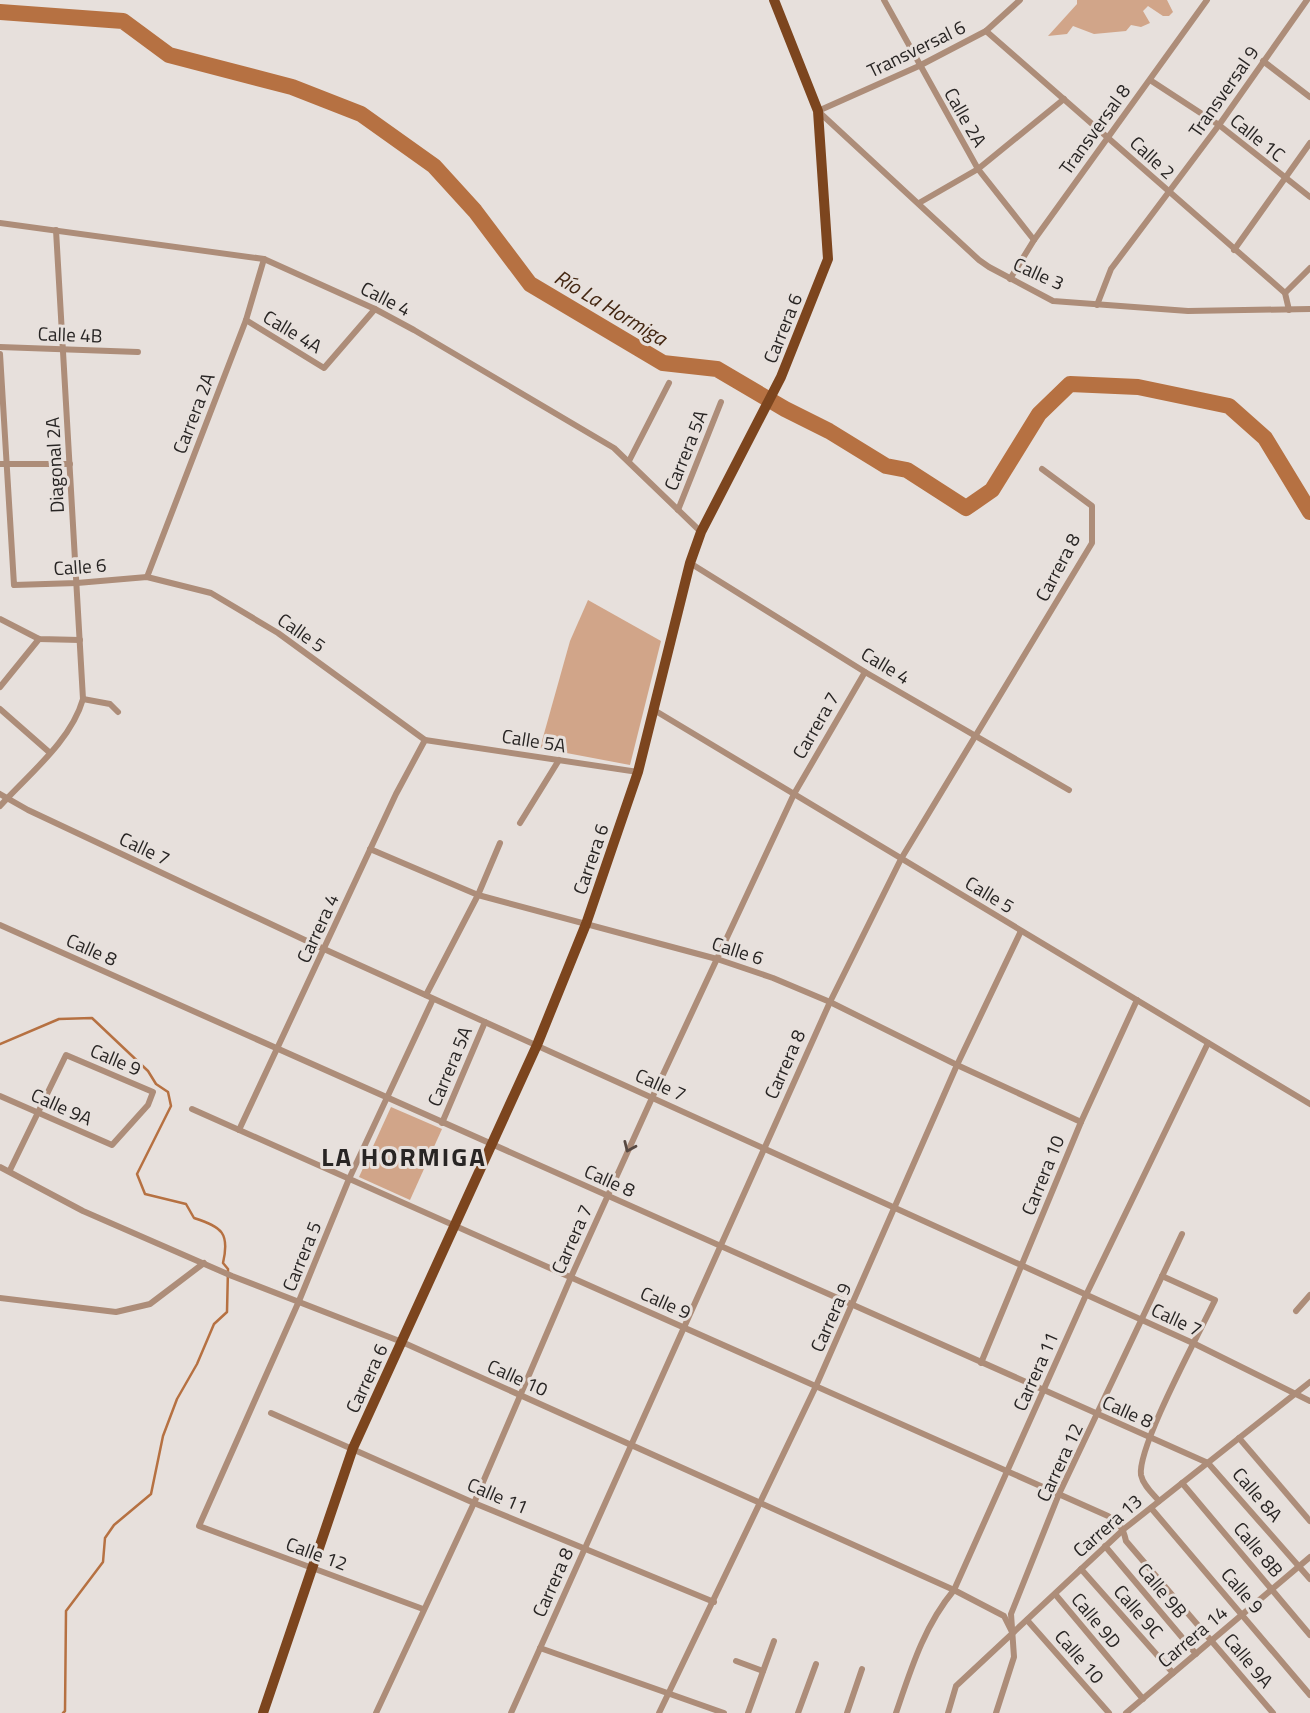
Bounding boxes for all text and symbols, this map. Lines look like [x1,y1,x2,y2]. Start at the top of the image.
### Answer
street label: Transversal 6 [862,12,970,84]
street label: Transversal 9 [1181,39,1265,143]
street label: Transversal 8 [1051,77,1137,180]
street label: Calle 2A [937,82,995,152]
street label: Calle 1C [1224,106,1292,168]
street label: Calle 2 [1124,128,1182,186]
street label: Calle 3 [1009,249,1069,297]
water label: Río La Hormiga [549,261,675,354]
street label: Calle 4 [356,273,416,323]
street label: Carrera 6 [755,289,809,367]
street label: Calle 4A [258,302,328,360]
street label: Calle 4B [37,318,103,350]
street label: Carrera 2A [164,368,222,458]
street label: Carrera 5A [656,405,714,495]
street label: Diagonal 2A [37,416,71,514]
street label: Carrera 8 [1027,528,1087,606]
street label: Calle 6 [53,550,107,582]
street label: Calle 5 [272,605,332,659]
street label: Calle 4 [856,639,916,691]
street label: Carrera 7 [784,686,846,764]
street label: Calle 5A [500,721,568,759]
street label: Carrera 6 [564,820,616,898]
street label: Calle 7 [115,824,175,872]
street label: Calle 5 [960,868,1020,920]
street label: Carrera 4 [288,889,346,967]
street label: Calle 8 [62,925,122,973]
street label: Calle 6 [708,928,768,972]
street label: Carrera 5A [419,1021,479,1111]
street label: Carrera 8 [756,1024,812,1103]
street label: Calle 9 [86,1035,146,1083]
street label: Calle 7 [631,1060,691,1108]
street label: Calle 9A [27,1080,97,1132]
street label: Carrera 10 [1013,1131,1071,1219]
district label: LA HORMIGA [321,1137,487,1176]
one-way arrow [623,1140,637,1152]
street label: Calle 8 [580,1156,640,1204]
street label: Carrera 7 [543,1200,599,1278]
street label: Carrera 5 [274,1217,328,1295]
street label: Calle 9 [636,1278,696,1326]
street label: Carrera 9 [802,1278,858,1356]
street label: Calle 7 [1147,1295,1207,1343]
street label: Carrera 11 [1005,1327,1065,1415]
street label: Carrera 6 [337,1339,395,1417]
street label: Calle 10 [483,1351,553,1403]
street label: Calle 8 [1098,1387,1158,1435]
street label: Carrera 12 [1028,1418,1090,1506]
street label: Calle 8A [1226,1460,1290,1528]
street label: Calle 11 [463,1469,533,1521]
street label: Carrera 13 [1066,1487,1148,1563]
street label: Calle 8B [1227,1515,1291,1583]
street label: Calle 12 [282,1528,352,1578]
street label: Carrera 8 [524,1542,580,1621]
street label: Calle 9B [1131,1556,1195,1624]
street label: Calle 9 [1215,1560,1271,1620]
street label: Calle 9C [1107,1578,1171,1644]
street label: Calle 9D [1065,1586,1129,1654]
street label: Carrera 14 [1151,1598,1233,1674]
street label: Calle 10 [1048,1622,1112,1690]
street label: Calle 9A [1217,1626,1281,1694]

